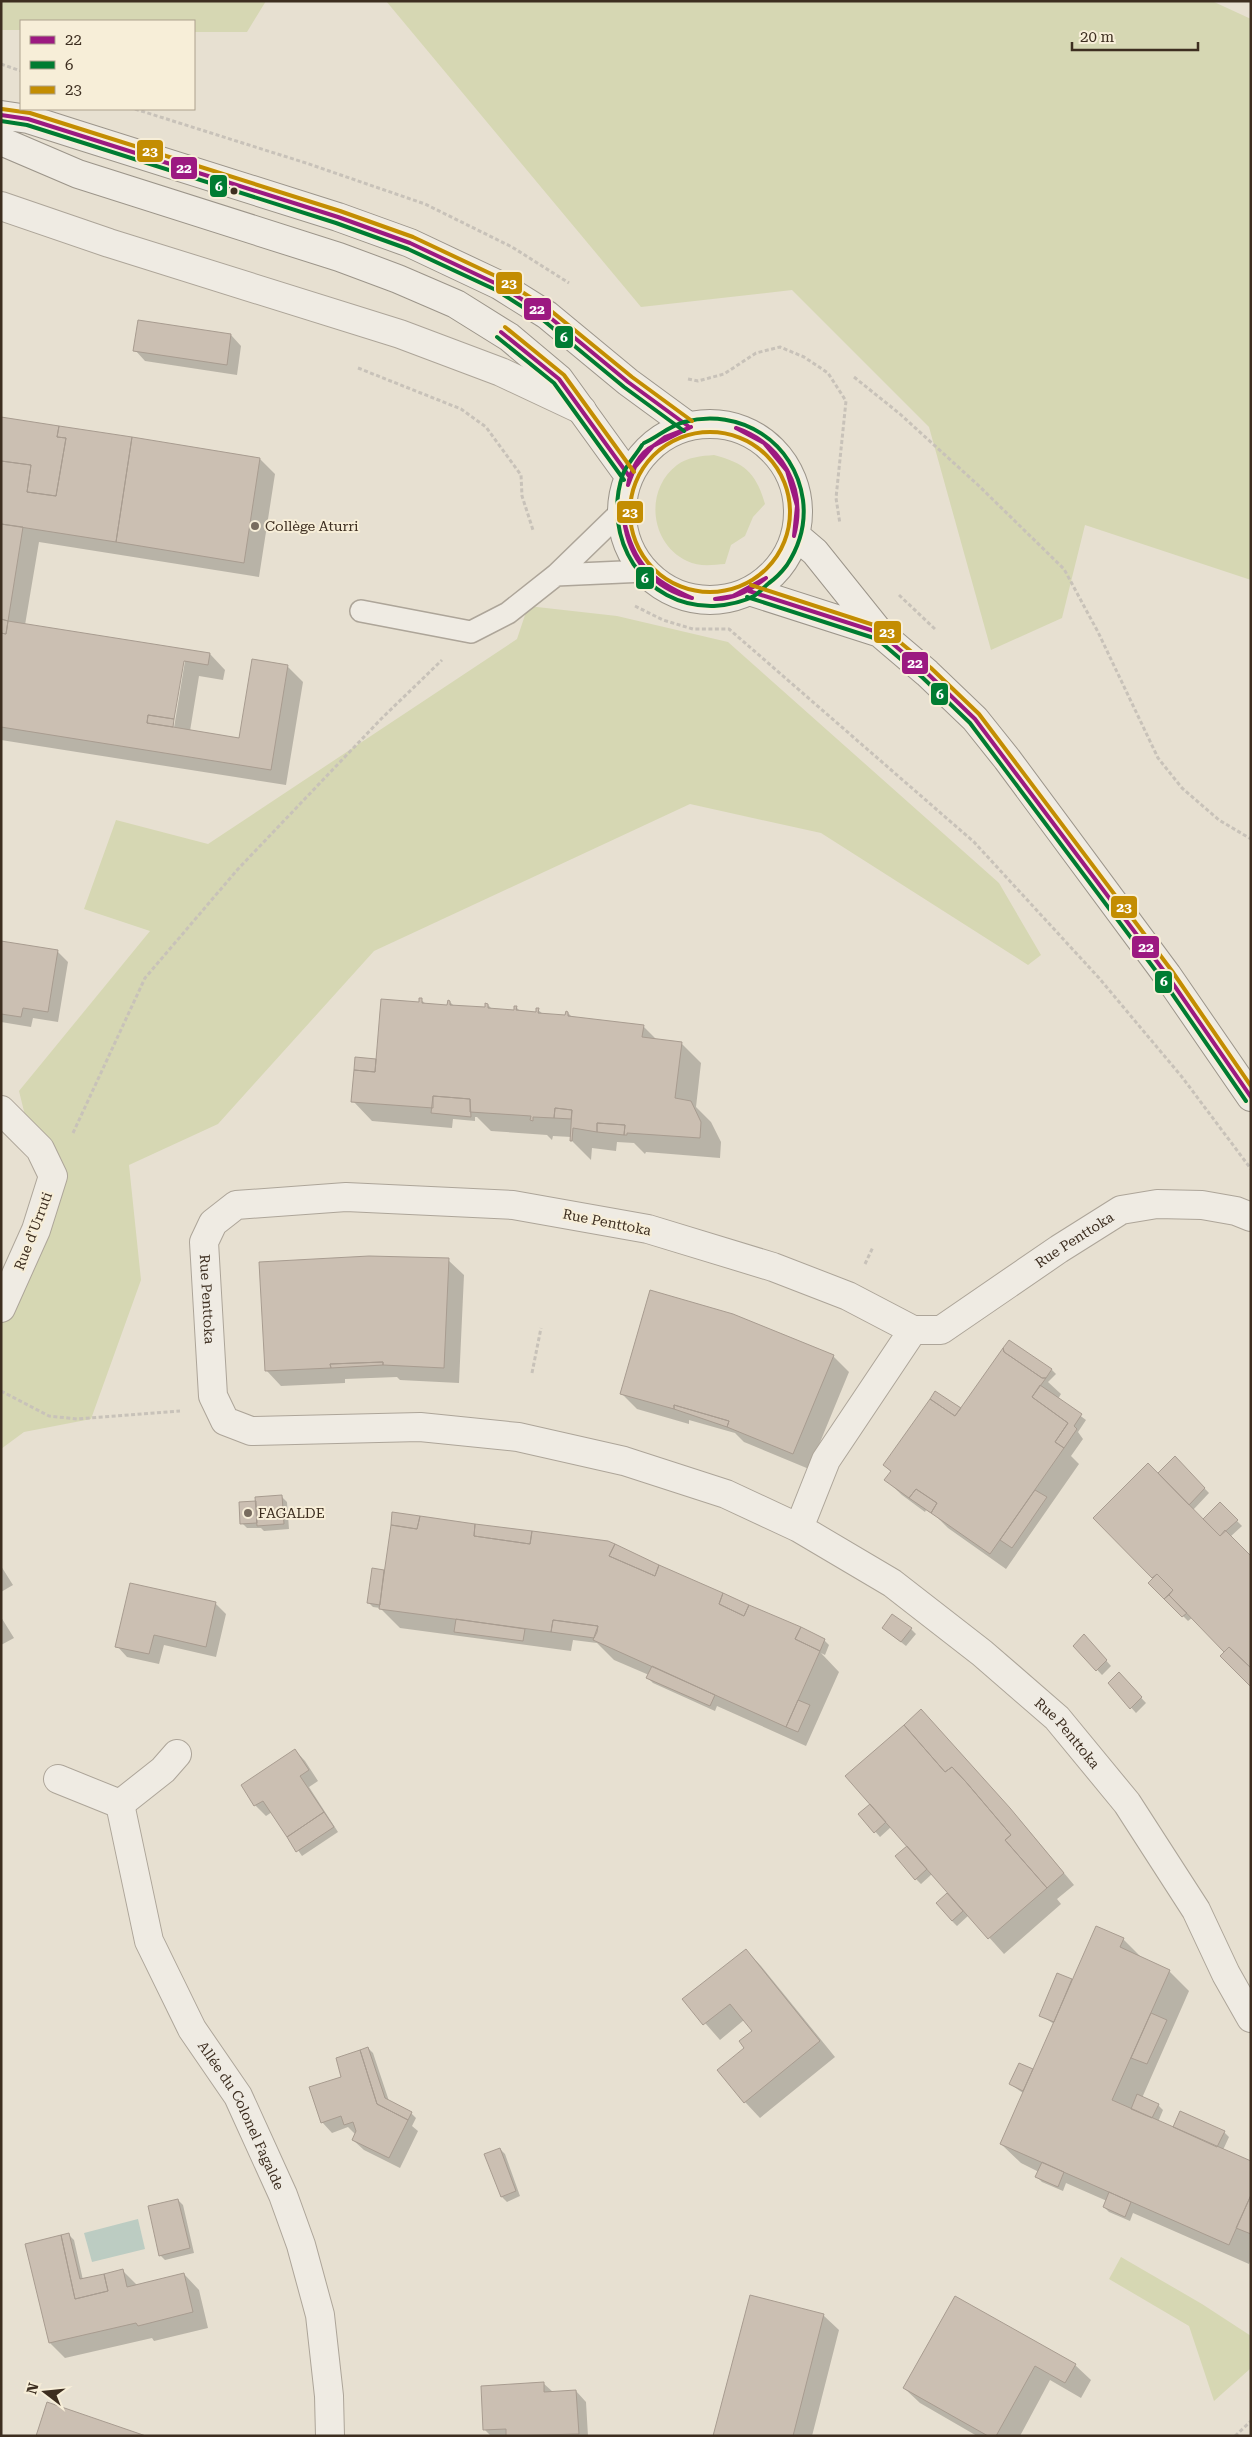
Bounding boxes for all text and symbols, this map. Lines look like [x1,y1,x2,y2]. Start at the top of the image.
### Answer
legend [20,20,195,110]
scale bar [1072,20,1198,52]
text: 20 m [1080,28,1115,46]
text: 22 [65,31,82,49]
text: 6 [65,56,73,74]
text: 23 [65,81,82,99]
line badge: 23 [136,139,164,163]
text: 23 [142,143,158,159]
line badge: 22 [170,156,198,180]
text: 22 [176,160,192,176]
line badge: 6 [209,174,228,198]
text: 6 [215,178,223,194]
unlabelled marker [229,186,239,196]
line badge: 23 [495,271,523,295]
text: 23 [501,275,517,291]
line badge: 22 [523,297,552,321]
text: 22 [529,301,545,317]
line badge: 6 [554,325,574,349]
text: 6 [560,329,568,345]
line badge: 23 [616,500,644,524]
text: 23 [622,504,638,520]
place label: Collège Aturri [265,518,359,534]
marker: Collège Aturri [249,520,261,532]
line badge: 6 [635,566,655,590]
text: 6 [641,570,649,586]
line badge: 23 [873,620,902,644]
text: 23 [879,624,895,640]
line badge: 22 [901,651,929,675]
text: 22 [907,655,923,671]
line badge: 6 [930,682,949,706]
text: 6 [936,686,944,702]
line badge: 23 [1110,895,1138,919]
text: 23 [1116,899,1132,915]
line badge: 22 [1131,935,1160,959]
text: 22 [1138,939,1154,955]
line badge: 6 [1154,970,1173,994]
text: 6 [1160,973,1168,989]
street label: Rue d'Urruti [11,1189,55,1272]
street label: Rue Penttoka [561,1206,653,1239]
street label: Rue Penttoka [1032,1209,1117,1271]
street label: Rue Penttoka [197,1254,218,1345]
place label: FAGALDE [258,1505,325,1521]
marker: FAGALDE [242,1507,254,1519]
street label: Rue Penttoka [1031,1694,1103,1772]
street label: Allée du Colonel Fagalde [195,2038,288,2193]
north arrow [20,2367,70,2417]
text: N [23,2381,42,2396]

